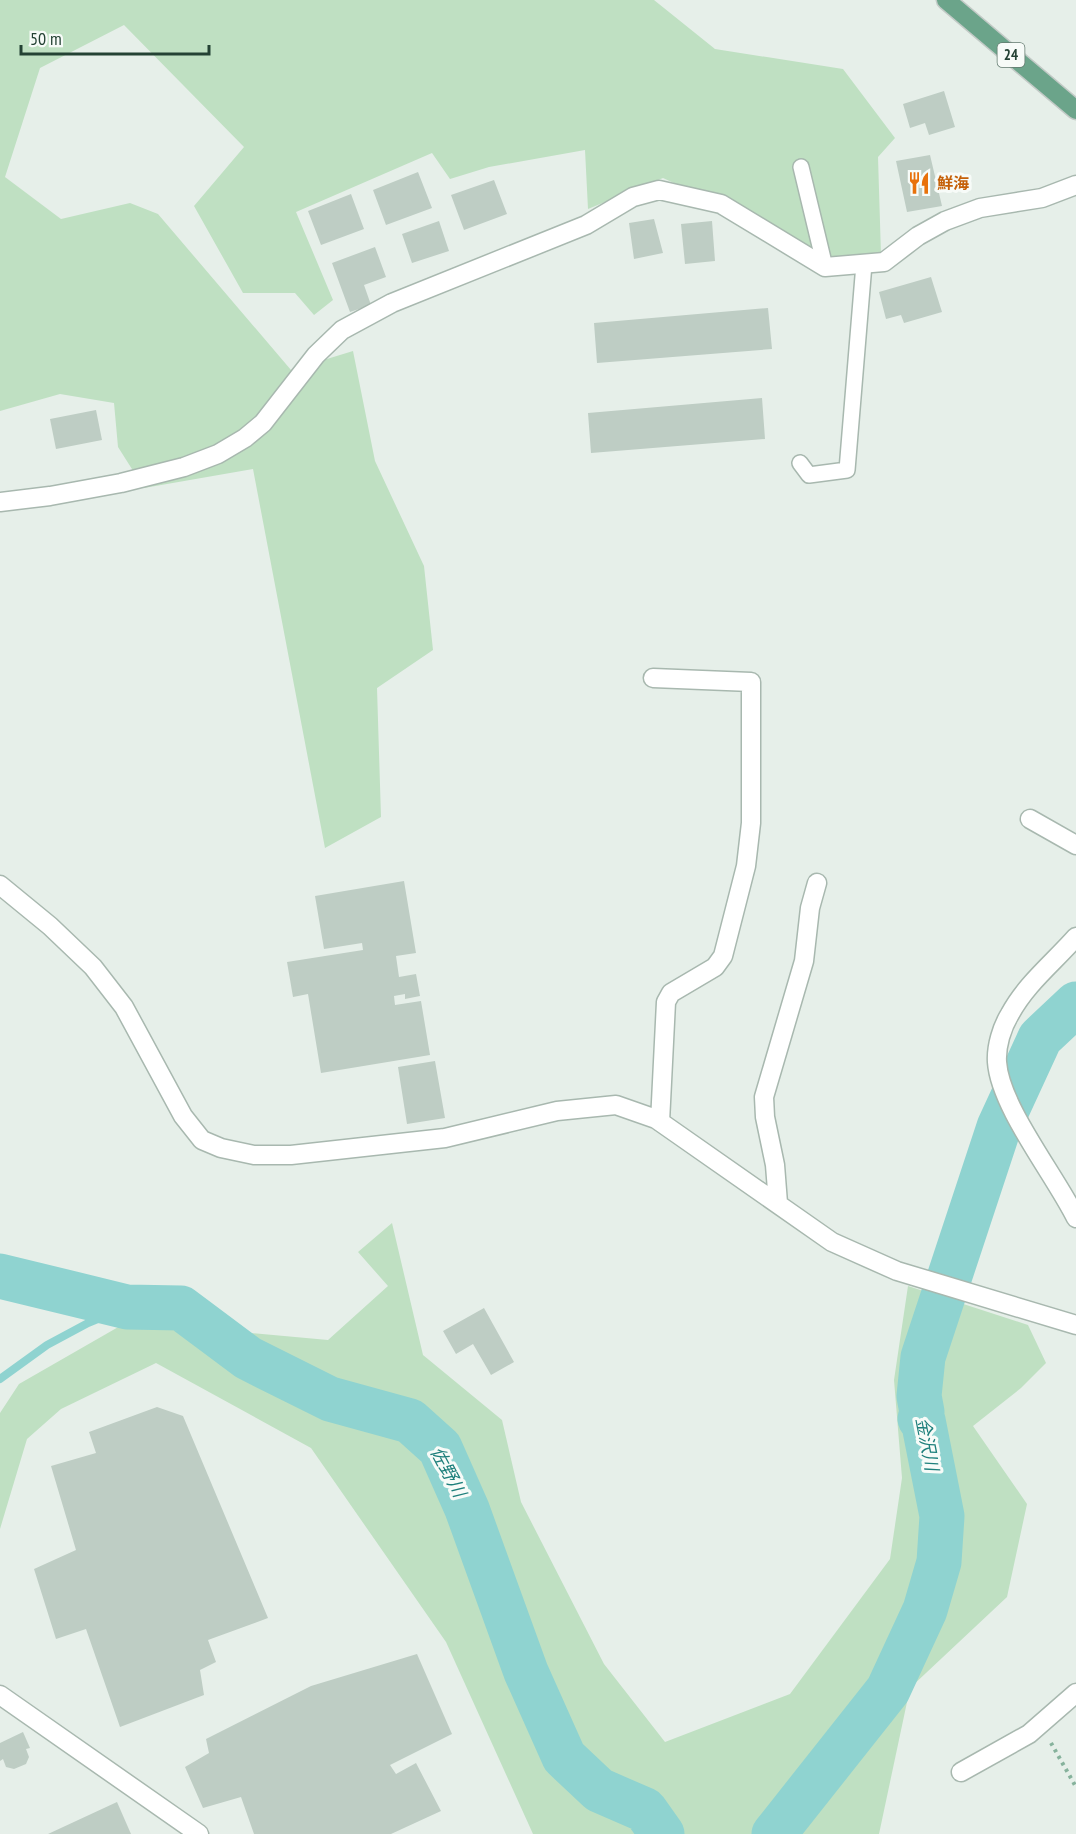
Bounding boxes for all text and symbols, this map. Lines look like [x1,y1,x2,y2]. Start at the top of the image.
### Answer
scale bar [21,18,208,56]
text: 50 m [30,27,62,50]
road number: 24 [998,43,1024,67]
restaurant icon: 鮮海 [906,170,932,196]
place label: 鮮海 [937,173,969,193]
water label: 金沢川 [911,1415,944,1475]
water label: 佐野川 [426,1443,472,1503]

